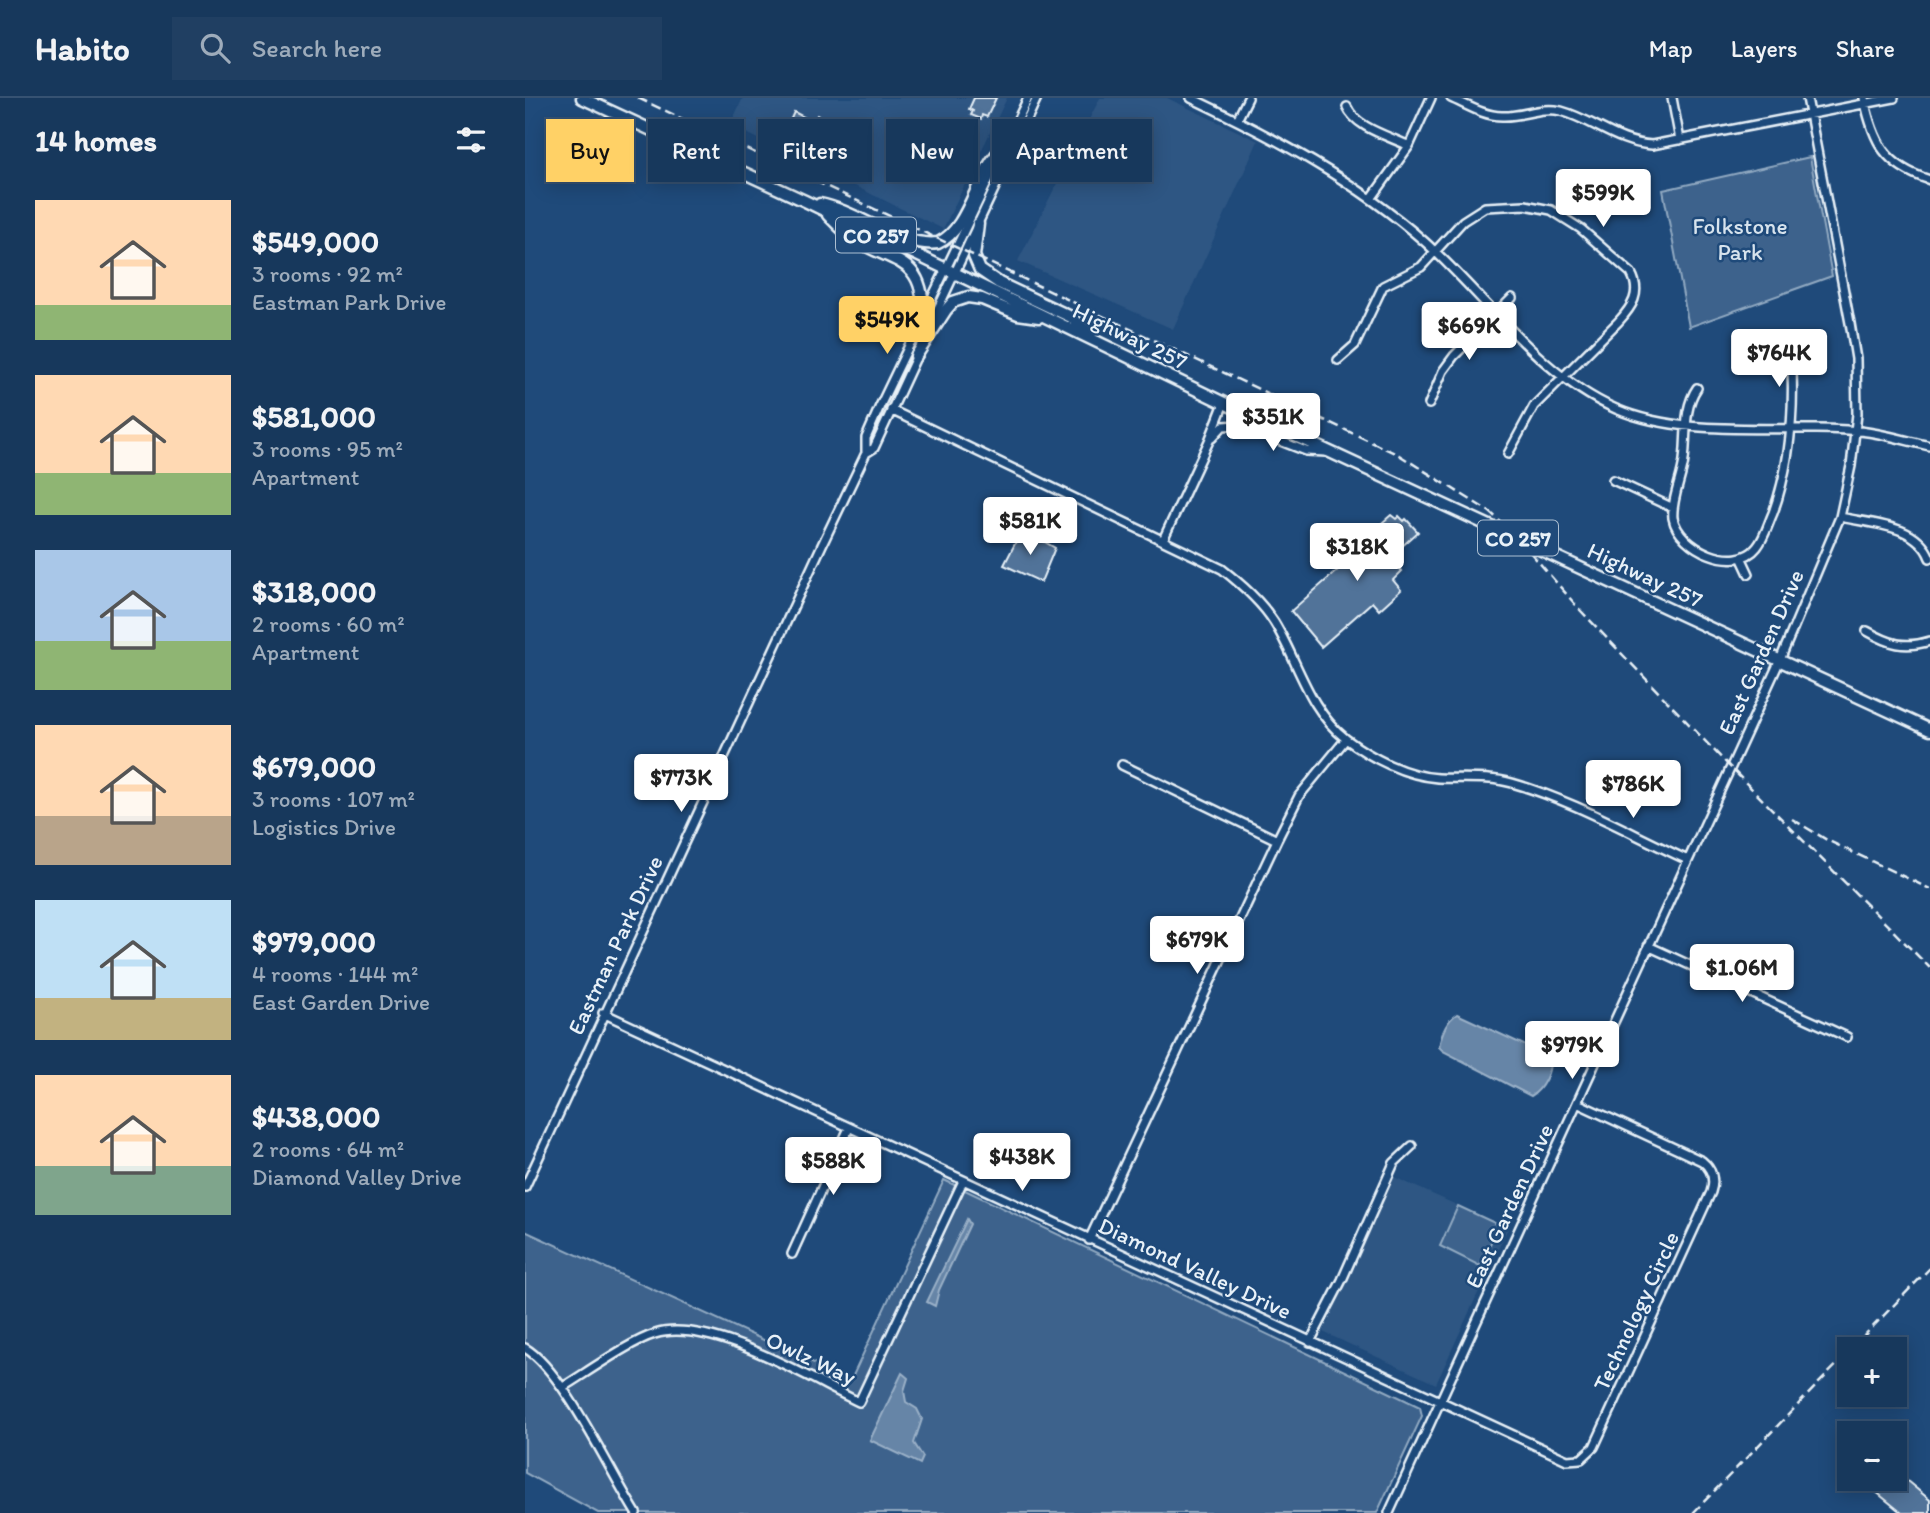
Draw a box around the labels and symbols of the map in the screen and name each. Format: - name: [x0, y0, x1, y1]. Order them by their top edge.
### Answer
- pin: $599K: [1554, 170, 1652, 229]
- park label: Folkstone Park: [1692, 212, 1788, 266]
- road number: CO 257: [836, 218, 916, 252]
- pin: $549K: [838, 296, 936, 356]
- street label: Highway 257: [1068, 296, 1192, 376]
- pin: $669K: [1420, 302, 1518, 362]
- pin: $764K: [1730, 330, 1828, 389]
- pin: $351K: [1224, 394, 1322, 453]
- pin: $581K: [981, 498, 1079, 557]
- road number: CO 257: [1478, 520, 1558, 556]
- pin: $318K: [1308, 524, 1406, 583]
- street label: Highway 257: [1583, 536, 1707, 614]
- street label: East Garden Drive: [1712, 565, 1810, 739]
- pin: $773K: [632, 754, 730, 814]
- pin: $786K: [1584, 760, 1682, 820]
- street label: Eastman Park Drive: [561, 851, 669, 1039]
- pin: $679K: [1148, 916, 1246, 976]
- pin: $1.06M: [1685, 944, 1799, 1004]
- pin: $979K: [1523, 1021, 1621, 1081]
- street label: East Garden Drive: [1459, 1119, 1559, 1293]
- pin: $438K: [973, 1134, 1071, 1193]
- pin: $588K: [784, 1138, 882, 1197]
- street label: Diamond Valley Drive: [1094, 1211, 1296, 1325]
- street label: Technology Circle: [1587, 1227, 1685, 1395]
- street label: Owlz Way: [762, 1325, 861, 1391]

